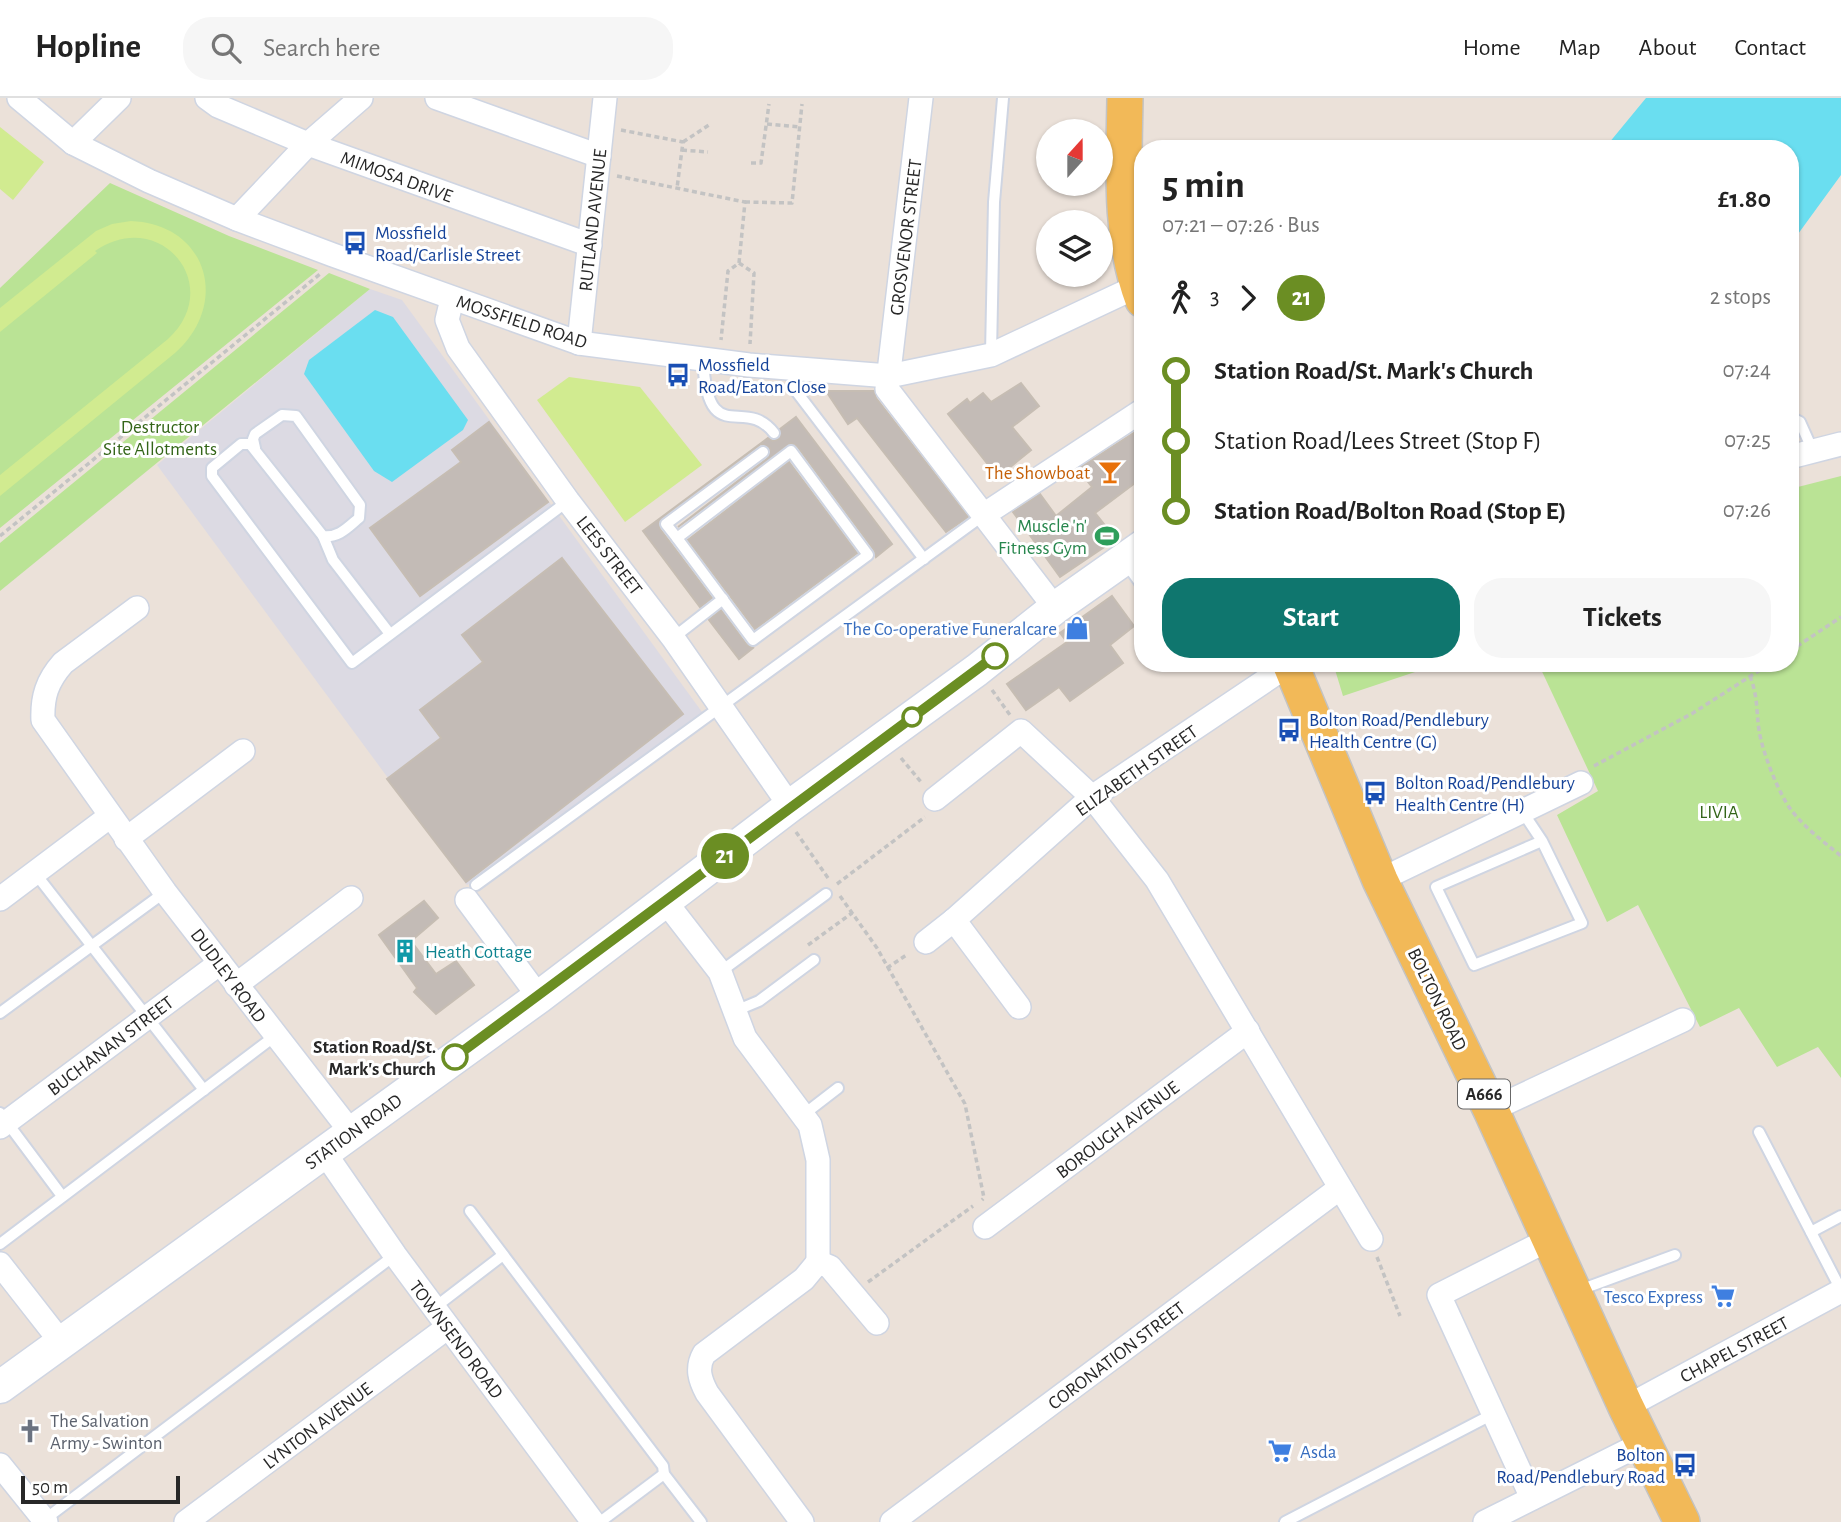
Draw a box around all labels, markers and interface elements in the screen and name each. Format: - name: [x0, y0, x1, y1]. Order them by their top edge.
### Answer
- search box: [183, 17, 673, 80]
- icon: search: [207, 29, 245, 67]
- text: Hopline: [35, 31, 141, 64]
- text: Search here: [263, 35, 381, 61]
- text: Home: [1463, 36, 1521, 60]
- text: Map: [1559, 36, 1601, 60]
- text: About: [1639, 36, 1696, 60]
- text: Contact: [1734, 36, 1806, 60]
- north arrow: [1036, 119, 1113, 196]
- map controls: [1036, 119, 1113, 287]
- street label: MIMOSA DRIVE: [338, 148, 455, 206]
- street label: RUTLAND AVENUE: [577, 148, 610, 292]
- street label: GROSVENOR STREET: [887, 158, 925, 316]
- text: 5 min: [1162, 167, 1245, 205]
- text: £1.80: [1718, 186, 1771, 212]
- button: layers: [1036, 210, 1113, 287]
- text: 07:21 – 07:26 · Bus: [1162, 214, 1320, 237]
- place label: Mossfield Road/Carlisle Street: [375, 224, 521, 265]
- bus stop icon: Mossfield Road/Carlisle Street: [341, 229, 369, 257]
- icon: walk: [1162, 279, 1200, 317]
- icon: forward: [1229, 279, 1267, 317]
- text: 3: [1210, 286, 1219, 309]
- text: 21: [1291, 286, 1311, 310]
- text: 2 stops: [1710, 286, 1771, 309]
- street label: MOSSFIELD ROAD: [454, 292, 589, 353]
- place label: Mossfield Road/Eaton Close: [698, 356, 826, 397]
- text: Station Road/St. Mark's Church: [1214, 358, 1533, 384]
- text: 07:24: [1722, 359, 1771, 382]
- bus stop icon: Mossfield Road/Eaton Close: [664, 361, 692, 389]
- park label: Destructor Site Allotments: [103, 418, 217, 459]
- text: Station Road/Lees Street (Stop F): [1214, 428, 1542, 454]
- text: 07:25: [1724, 429, 1771, 452]
- bar icon: The Showboat: [1096, 458, 1124, 486]
- place label: The Showboat: [985, 464, 1090, 483]
- text: Station Road/Bolton Road (Stop E): [1214, 498, 1567, 524]
- text: 07:26: [1723, 499, 1771, 522]
- street label: LEES STREET: [572, 513, 645, 599]
- place label: Muscle 'n' Fitness Gym: [998, 517, 1087, 558]
- sports icon: Muscle 'n' Fitness Gym: [1093, 522, 1121, 550]
- button: Start: [1162, 578, 1460, 658]
- button: Tickets: [1474, 578, 1771, 658]
- shop icon: The Co-operative Funeralcare: [1063, 614, 1091, 642]
- place label: The Co-operative Funeralcare: [843, 620, 1057, 639]
- unlabelled marker: [982, 643, 1008, 669]
- unlabelled marker: [902, 707, 922, 727]
- place label: Bolton Road/Pendlebury Health Centre (G): [1309, 711, 1489, 752]
- bus stop icon: Bolton Road/Pendlebury Health Centre (G): [1275, 716, 1303, 744]
- street label: ELIZABETH STREET: [1072, 722, 1201, 820]
- place label: Bolton Road/Pendlebury Health Centre (H): [1395, 774, 1575, 815]
- bus stop icon: Bolton Road/Pendlebury Health Centre (H): [1361, 779, 1389, 807]
- park label: LIVIA: [1699, 803, 1739, 822]
- line badge: 21: [694, 833, 756, 879]
- text: 21: [715, 844, 735, 868]
- street label: DUDLEY ROAD: [186, 925, 269, 1026]
- building icon: Heath Cottage: [391, 937, 419, 965]
- place label: Heath Cottage: [425, 943, 532, 962]
- street label: BOLTON ROAD: [1404, 945, 1470, 1054]
- street label: BUCHANAN STREET: [44, 993, 177, 1100]
- place label: Station Road/St. Mark's Church: [313, 1038, 436, 1079]
- marker: Station Road/St. Mark's Church: [442, 1044, 468, 1070]
- street label: BOROUGH AVENUE: [1053, 1078, 1183, 1182]
- road number: A666: [1458, 1079, 1510, 1108]
- street label: STATION ROAD: [302, 1091, 406, 1174]
- street label: TOWNSEND ROAD: [405, 1277, 506, 1402]
- supermarket icon: Tesco Express: [1709, 1282, 1737, 1310]
- place label: Tesco Express: [1604, 1288, 1703, 1307]
- street label: CORONATION STREET: [1045, 1299, 1189, 1414]
- street label: CHAPEL STREET: [1677, 1314, 1792, 1387]
- street label: LYNTON AVENUE: [260, 1379, 376, 1473]
- place label: The Salvation Army - Swinton: [50, 1412, 163, 1453]
- church icon: The Salvation Army - Swinton: [16, 1417, 44, 1445]
- supermarket icon: Asda: [1266, 1437, 1294, 1465]
- place label: Asda: [1300, 1443, 1337, 1462]
- place label: Bolton Road/Pendlebury Road: [1496, 1446, 1665, 1487]
- bus stop icon: Bolton Road/Pendlebury Road: [1671, 1451, 1699, 1479]
- scale bar: [21, 1473, 180, 1505]
- text: 50 m: [32, 1478, 68, 1497]

